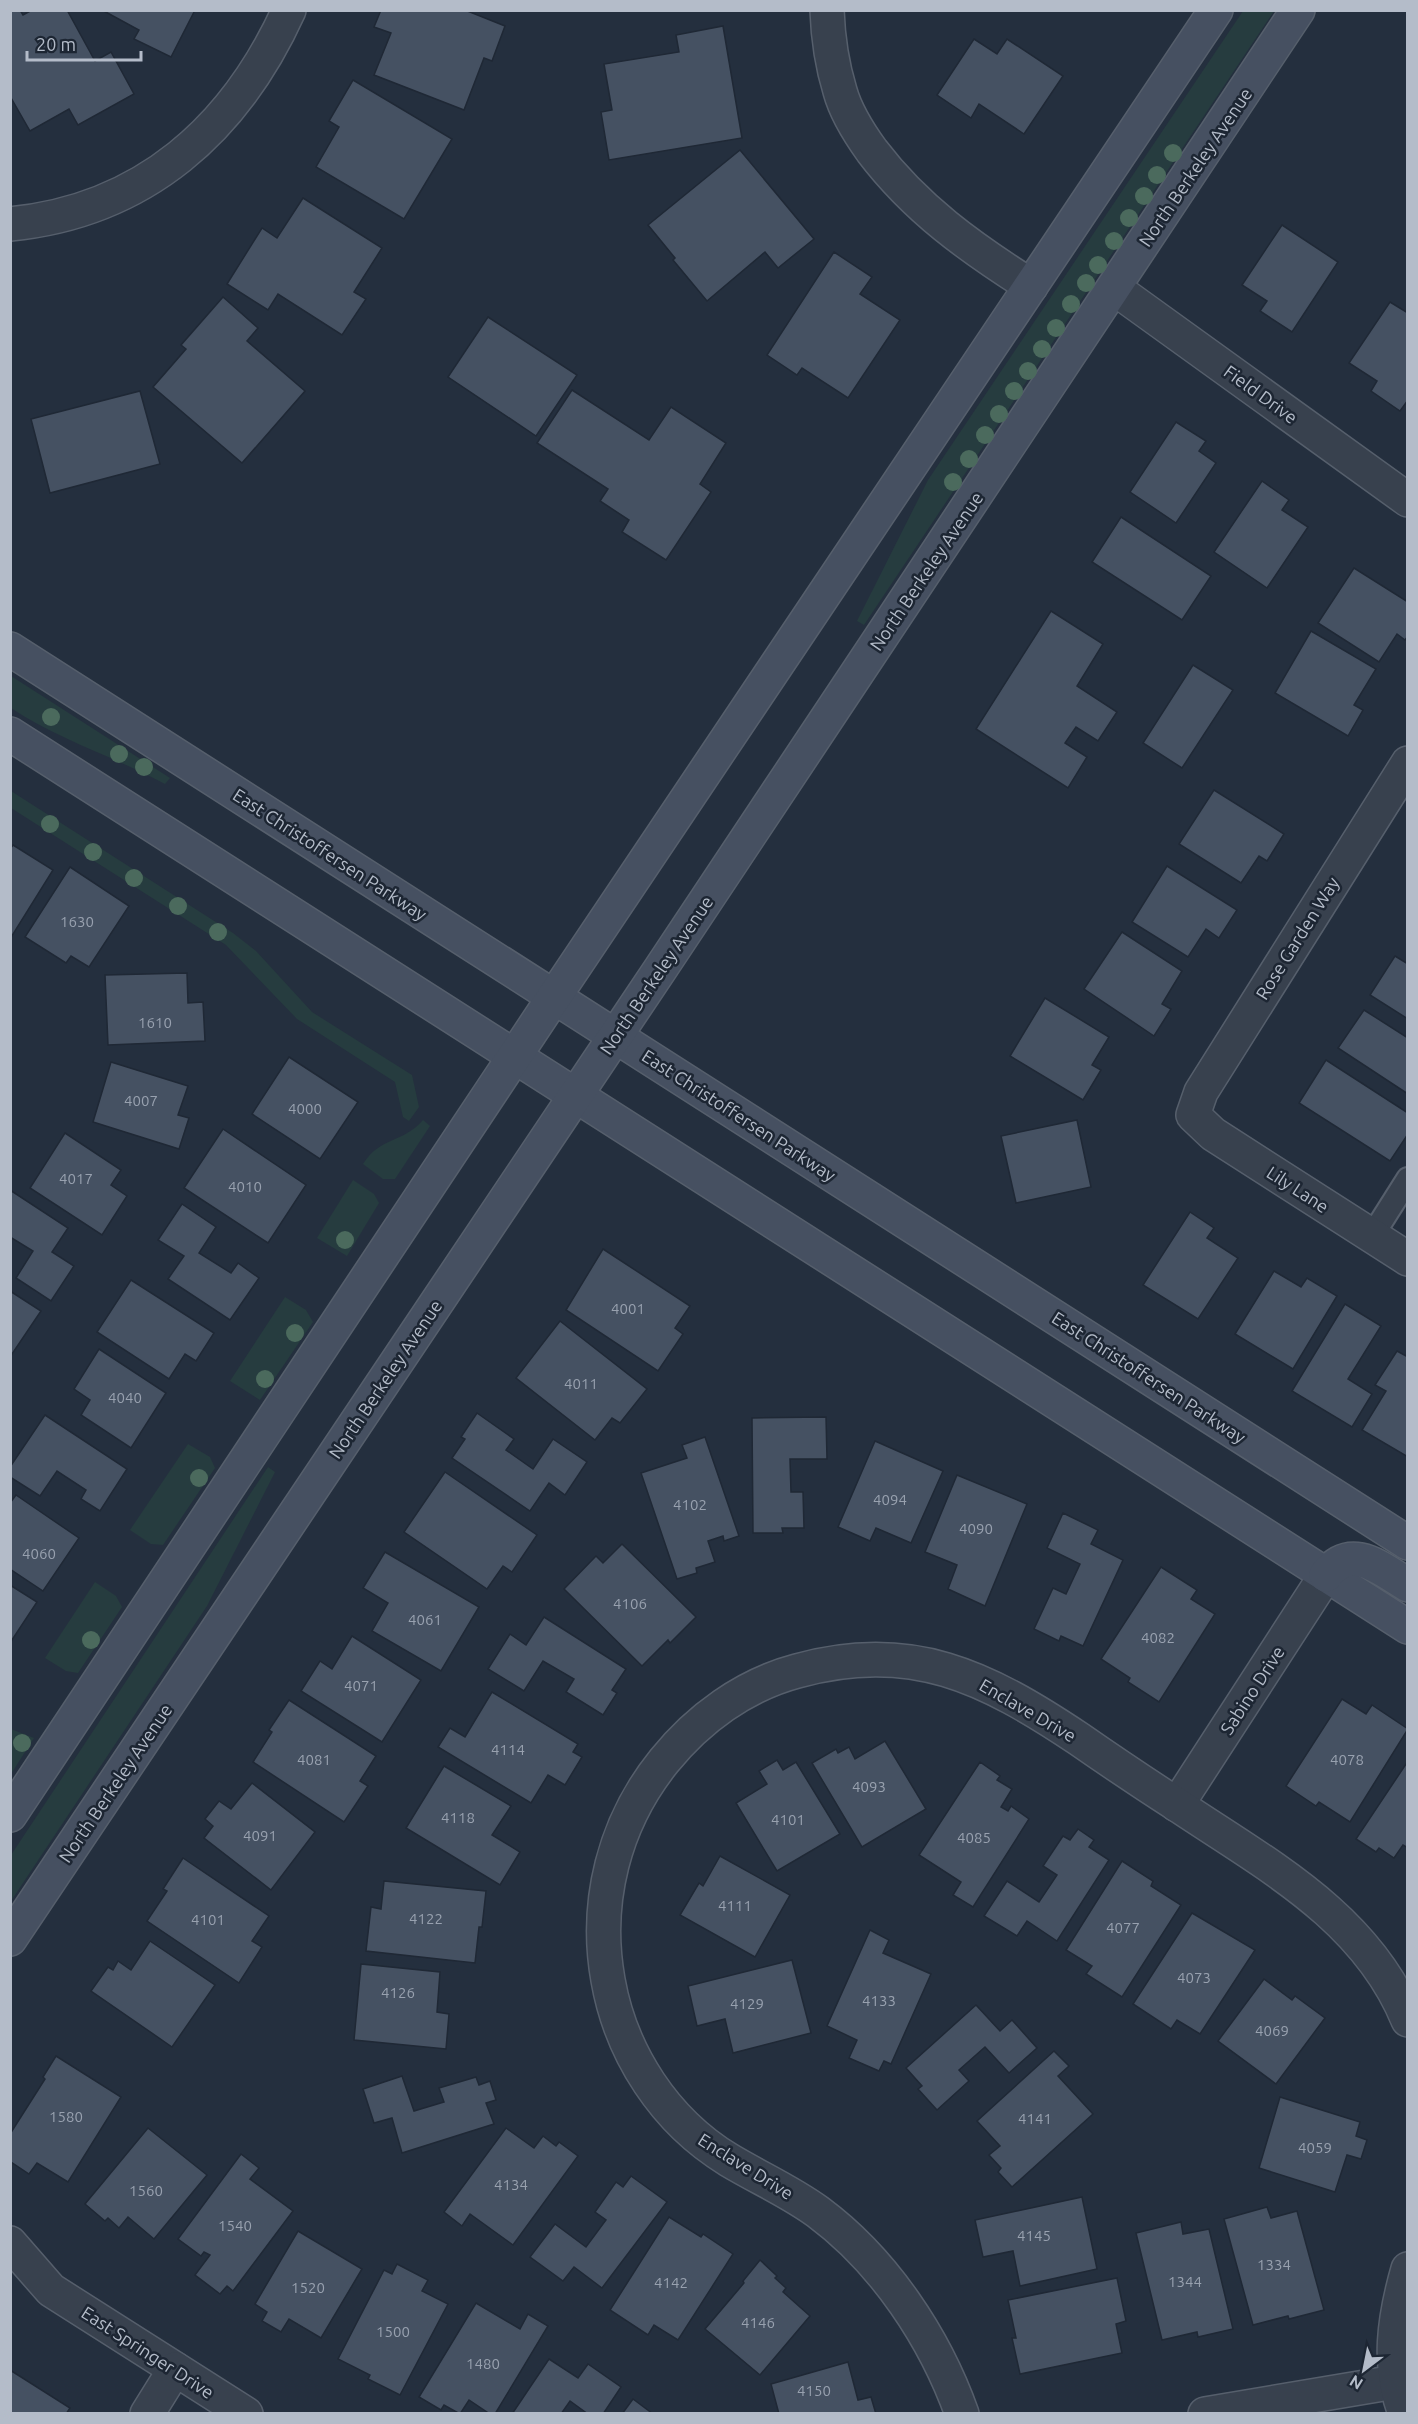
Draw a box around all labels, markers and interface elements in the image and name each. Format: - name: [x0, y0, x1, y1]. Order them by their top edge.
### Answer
- scale bar: [27, 24, 141, 62]
- text: 20 m: [36, 34, 76, 54]
- street label: North Berkeley Avenue: [1135, 84, 1255, 250]
- street label: Field Drive: [1220, 361, 1302, 427]
- street label: North Berkeley Avenue: [866, 488, 986, 654]
- street label: East Christoffersen Parkway: [230, 784, 431, 924]
- street label: Rose Garden Way: [1251, 873, 1343, 1003]
- street label: North Berkeley Avenue: [596, 892, 716, 1058]
- house number: 1630: [60, 913, 94, 930]
- house number: 1610: [138, 1014, 172, 1031]
- street label: East Christoffersen Parkway: [639, 1045, 840, 1185]
- house number: 4007: [124, 1092, 158, 1109]
- house number: 4000: [288, 1100, 322, 1117]
- street label: Lily Lane: [1263, 1162, 1333, 1216]
- house number: 4017: [59, 1170, 93, 1187]
- house number: 4010: [228, 1178, 262, 1195]
- street label: North Berkeley Avenue: [325, 1296, 445, 1462]
- house number: 4001: [611, 1300, 645, 1317]
- street label: East Christoffersen Parkway: [1049, 1307, 1250, 1447]
- house number: 4011: [564, 1375, 598, 1392]
- house number: 4040: [108, 1389, 142, 1406]
- house number: 4094: [873, 1491, 907, 1508]
- house number: 4102: [673, 1496, 707, 1513]
- house number: 4090: [959, 1520, 993, 1537]
- house number: 4060: [22, 1545, 56, 1562]
- house number: 4106: [613, 1595, 647, 1612]
- house number: 4061: [408, 1611, 442, 1628]
- house number: 4082: [1141, 1629, 1175, 1646]
- street label: Sabino Drive: [1216, 1642, 1288, 1738]
- street label: Enclave Drive: [976, 1674, 1080, 1746]
- house number: 4071: [344, 1677, 378, 1694]
- street label: North Berkeley Avenue: [55, 1700, 175, 1866]
- house number: 4114: [491, 1741, 525, 1758]
- house number: 4081: [297, 1751, 331, 1768]
- house number: 4078: [1330, 1751, 1364, 1768]
- house number: 4093: [852, 1778, 886, 1795]
- house number: 4118: [441, 1809, 475, 1826]
- house number: 4101: [771, 1811, 805, 1828]
- house number: 4091: [243, 1827, 277, 1844]
- house number: 4085: [957, 1829, 991, 1846]
- house number: 4111: [718, 1897, 752, 1914]
- house number: 4122: [409, 1910, 443, 1927]
- house number: 4101: [191, 1911, 225, 1928]
- house number: 4077: [1106, 1919, 1140, 1936]
- house number: 4073: [1177, 1969, 1211, 1986]
- house number: 4126: [381, 1984, 415, 2001]
- house number: 4133: [862, 1992, 896, 2009]
- house number: 4129: [730, 1995, 764, 2012]
- house number: 4069: [1255, 2022, 1289, 2039]
- house number: 1580: [49, 2108, 83, 2125]
- house number: 4141: [1018, 2110, 1052, 2127]
- street label: Enclave Drive: [695, 2129, 797, 2203]
- house number: 4059: [1298, 2139, 1332, 2156]
- house number: 4134: [494, 2176, 528, 2193]
- house number: 1560: [129, 2182, 163, 2199]
- house number: 1540: [218, 2217, 252, 2234]
- house number: 4145: [1017, 2227, 1051, 2244]
- house number: 1334: [1257, 2256, 1291, 2273]
- house number: 1344: [1168, 2273, 1202, 2290]
- house number: 4142: [654, 2274, 688, 2291]
- house number: 1520: [291, 2279, 325, 2296]
- street label: East Springer Drive: [78, 2302, 218, 2402]
- house number: 4146: [741, 2314, 775, 2331]
- house number: 1500: [376, 2323, 410, 2340]
- north arrow: [1334, 2340, 1394, 2400]
- house number: 1480: [466, 2355, 500, 2372]
- text: N: [1346, 2372, 1366, 2394]
- house number: 4150: [797, 2382, 831, 2399]

